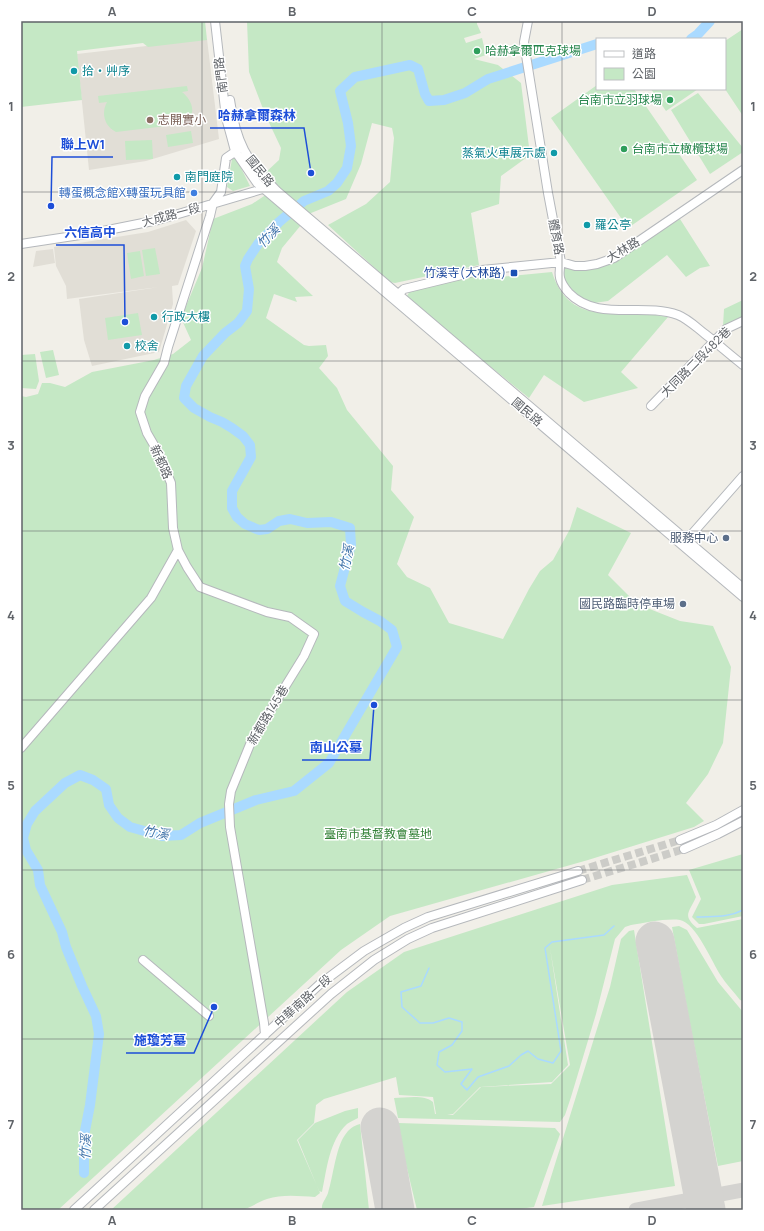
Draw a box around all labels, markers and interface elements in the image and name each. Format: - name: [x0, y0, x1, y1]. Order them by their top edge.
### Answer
- text: A: [108, 2, 117, 20]
- text: B: [288, 2, 296, 20]
- text: C: [467, 2, 477, 20]
- text: D: [647, 2, 657, 20]
- legend: [596, 38, 726, 90]
- place label: 哈赫拿爾匹克球場: [485, 42, 581, 59]
- text: 道路: [632, 45, 656, 62]
- marker: 哈赫拿爾匹克球場: [472, 46, 482, 56]
- street label: 南門路: [210, 56, 231, 94]
- place label: 拾・艸序: [82, 62, 130, 79]
- text: 公園: [632, 65, 656, 82]
- marker: 拾・艸序: [69, 66, 79, 76]
- place label: 台南市立羽球場: [578, 91, 662, 108]
- marker: 台南市立羽球場: [665, 95, 675, 105]
- text: 1: [8, 97, 14, 115]
- text: 1: [750, 97, 756, 115]
- callout: 哈赫拿爾森林: [210, 103, 304, 128]
- text: 哈赫拿爾森林: [218, 106, 296, 124]
- place label: 志開實小: [158, 111, 206, 128]
- marker: 志開實小: [145, 115, 155, 125]
- callout: 聯上W1: [52, 132, 113, 157]
- text: 聯上W1: [61, 135, 105, 153]
- place label: 台南市立橄欖球場: [632, 140, 728, 157]
- place label: 蒸氣火車展示處: [462, 144, 546, 161]
- marker: 台南市立橄欖球場: [619, 144, 629, 154]
- marker: 蒸氣火車展示處: [549, 148, 559, 158]
- street label: 國民路: [242, 151, 278, 190]
- place label: 南門庭院: [185, 168, 233, 185]
- marker: 南門庭院: [172, 172, 182, 182]
- place label: 轉蛋概念館X轉蛋玩具館: [59, 184, 186, 201]
- marker: 轉蛋概念館X轉蛋玩具館: [189, 188, 199, 198]
- street label: 大成路一段: [140, 199, 202, 230]
- place label: 羅公亭: [595, 216, 631, 233]
- street label: 體育路: [545, 218, 568, 256]
- water label: 竹溪: [252, 219, 285, 252]
- callout: 六信高中: [56, 220, 124, 245]
- marker: 羅公亭: [582, 220, 592, 230]
- text: 六信高中: [64, 223, 116, 241]
- street label: 大林路: [603, 233, 643, 266]
- place label: 竹溪寺(大林路): [424, 264, 506, 281]
- text: 2: [7, 267, 15, 285]
- text: 2: [749, 267, 757, 285]
- marker: 竹溪寺(大林路): [509, 268, 519, 278]
- place label: 行政大樓: [162, 308, 210, 325]
- marker: 行政大樓: [149, 312, 159, 322]
- street label: 大同路二段482巷: [657, 323, 734, 400]
- place label: 校舍: [135, 337, 159, 354]
- marker: 校舍: [122, 341, 132, 351]
- street label: 國民路: [508, 393, 546, 430]
- text: 3: [7, 436, 15, 454]
- text: 3: [749, 436, 757, 454]
- street label: 新都路: [146, 442, 177, 482]
- place label: 服務中心: [670, 529, 718, 546]
- marker: 服務中心: [721, 533, 731, 543]
- water label: 竹溪: [334, 541, 358, 573]
- place label: 國民路臨時停車場: [579, 595, 675, 612]
- marker: 國民路臨時停車場: [678, 599, 688, 609]
- text: 4: [7, 606, 15, 624]
- text: 4: [749, 606, 757, 624]
- street label: 新都路145巷: [243, 682, 292, 748]
- callout: 南山公墓: [302, 735, 370, 760]
- text: 南山公墓: [310, 738, 362, 756]
- text: 5: [7, 776, 15, 794]
- text: 5: [749, 776, 757, 794]
- water label: 竹溪: [142, 821, 172, 843]
- park label: 臺南市基督教會墓地: [324, 825, 432, 842]
- text: 6: [7, 945, 15, 963]
- text: 6: [749, 945, 757, 963]
- street label: 中華南路一段: [270, 970, 335, 1031]
- callout: 施瓊芳墓: [126, 1028, 194, 1053]
- text: 施瓊芳墓: [134, 1031, 186, 1049]
- text: 7: [8, 1115, 15, 1133]
- text: 7: [750, 1115, 757, 1133]
- water label: 竹溪: [76, 1132, 95, 1160]
- text: A: [108, 1211, 117, 1229]
- text: B: [288, 1211, 296, 1229]
- text: C: [467, 1211, 477, 1229]
- text: D: [647, 1211, 657, 1229]

